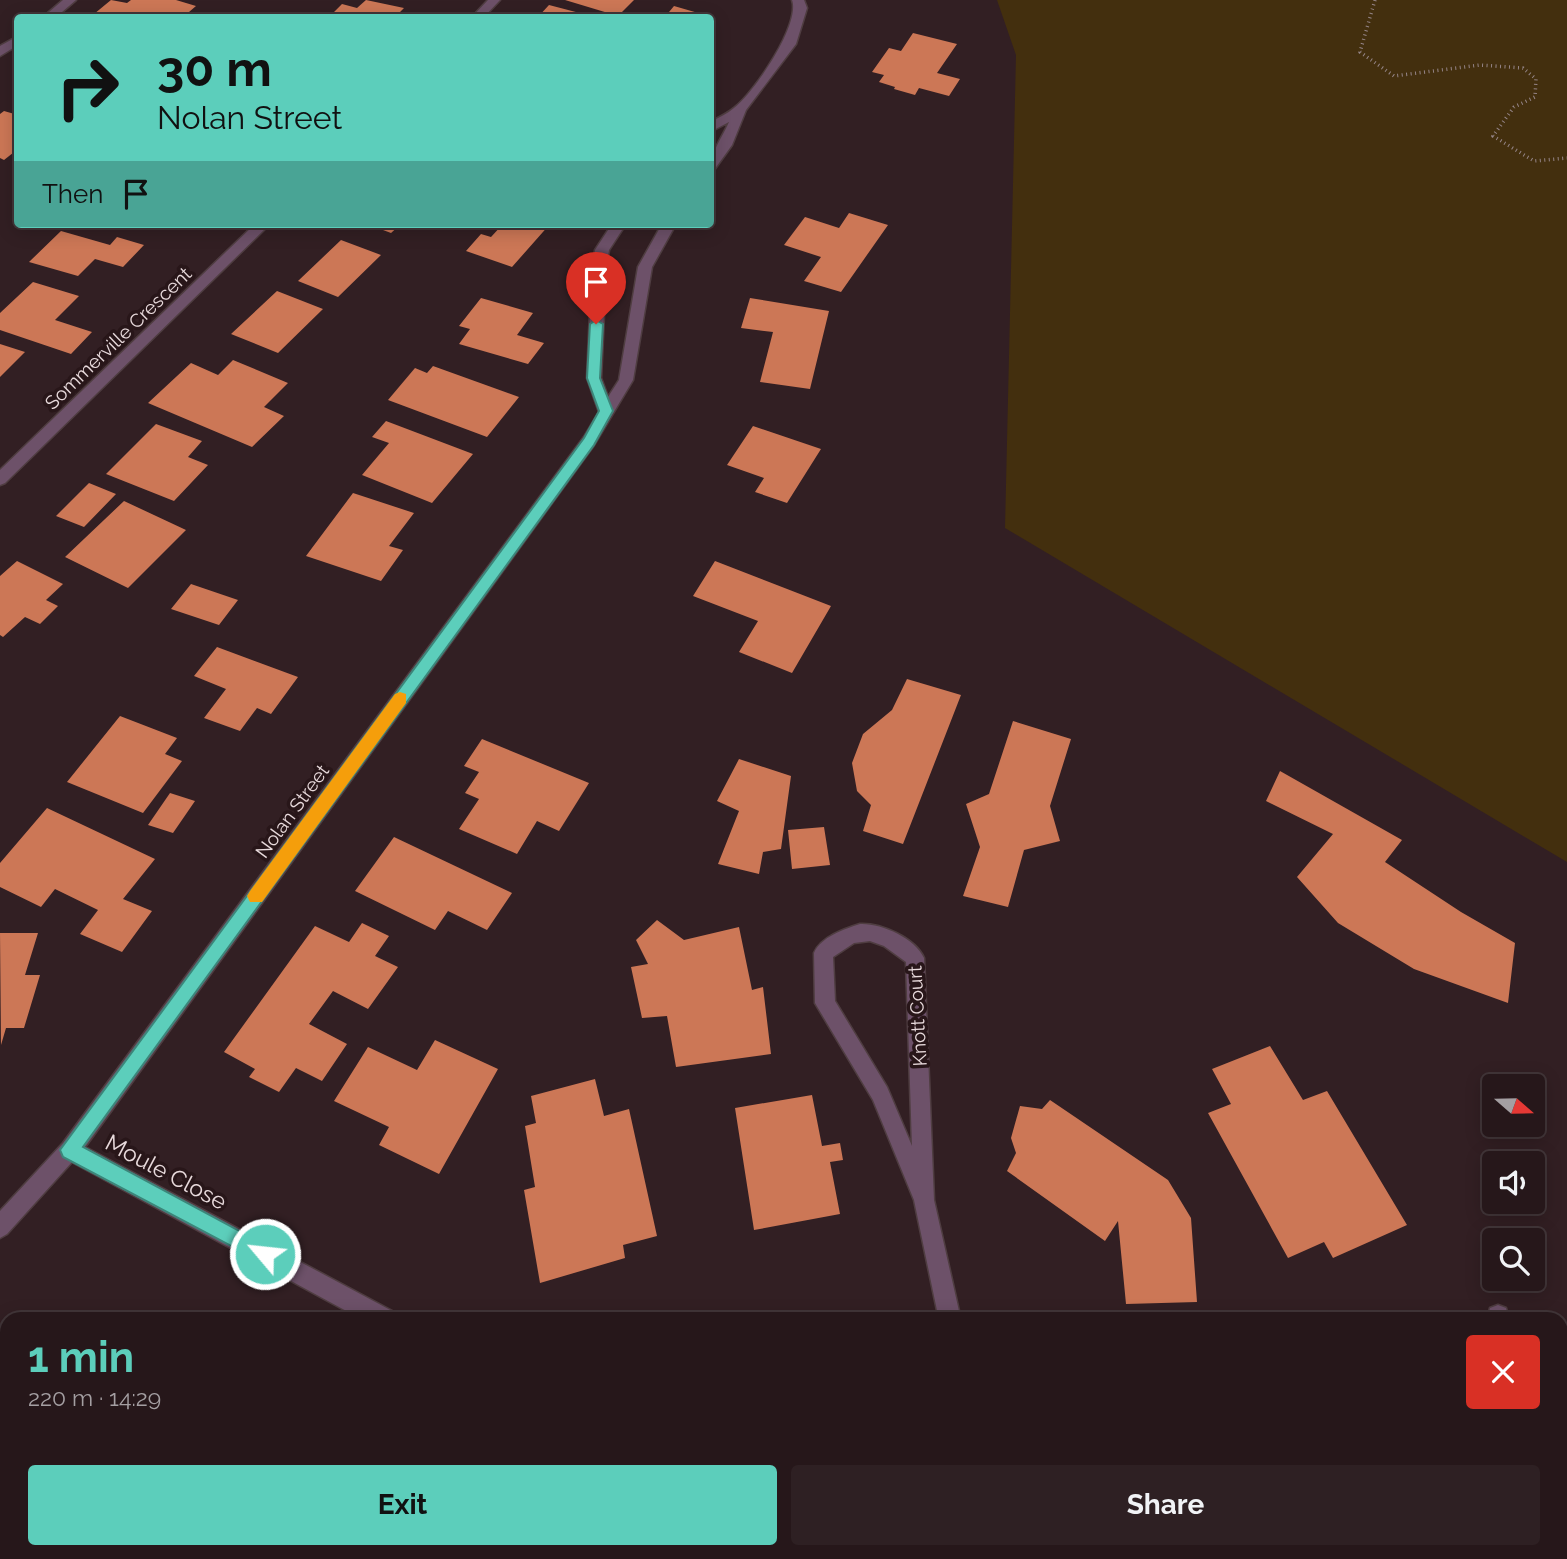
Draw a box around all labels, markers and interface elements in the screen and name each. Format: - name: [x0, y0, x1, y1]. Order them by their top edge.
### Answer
- text: 30 m: [157, 40, 272, 97]
- icon: right: [42, 42, 133, 133]
- text: Nolan Street: [157, 99, 342, 136]
- icon: arrive: [117, 175, 155, 213]
- text: Then: [42, 179, 103, 209]
- pin: [566, 252, 626, 324]
- street label: Sommerville Crescent: [40, 262, 196, 414]
- icon: arrive: [577, 263, 615, 301]
- street label: Nolan Street: [251, 760, 334, 862]
- street label: Knott Court: [903, 965, 931, 1067]
- north arrow: [1482, 1074, 1545, 1138]
- map controls: [1482, 1074, 1545, 1291]
- street label: Moule Close: [101, 1128, 231, 1215]
- button: sound: [1482, 1151, 1545, 1214]
- position arrow: [228, 1217, 302, 1291]
- button: search: [1482, 1228, 1545, 1291]
- text: 1 min: [28, 1333, 134, 1382]
- button: close: [1466, 1335, 1540, 1409]
- text: 220 m · 14:29: [28, 1384, 161, 1411]
- button: Exit: [28, 1465, 777, 1545]
- button: Share: [791, 1465, 1540, 1545]

